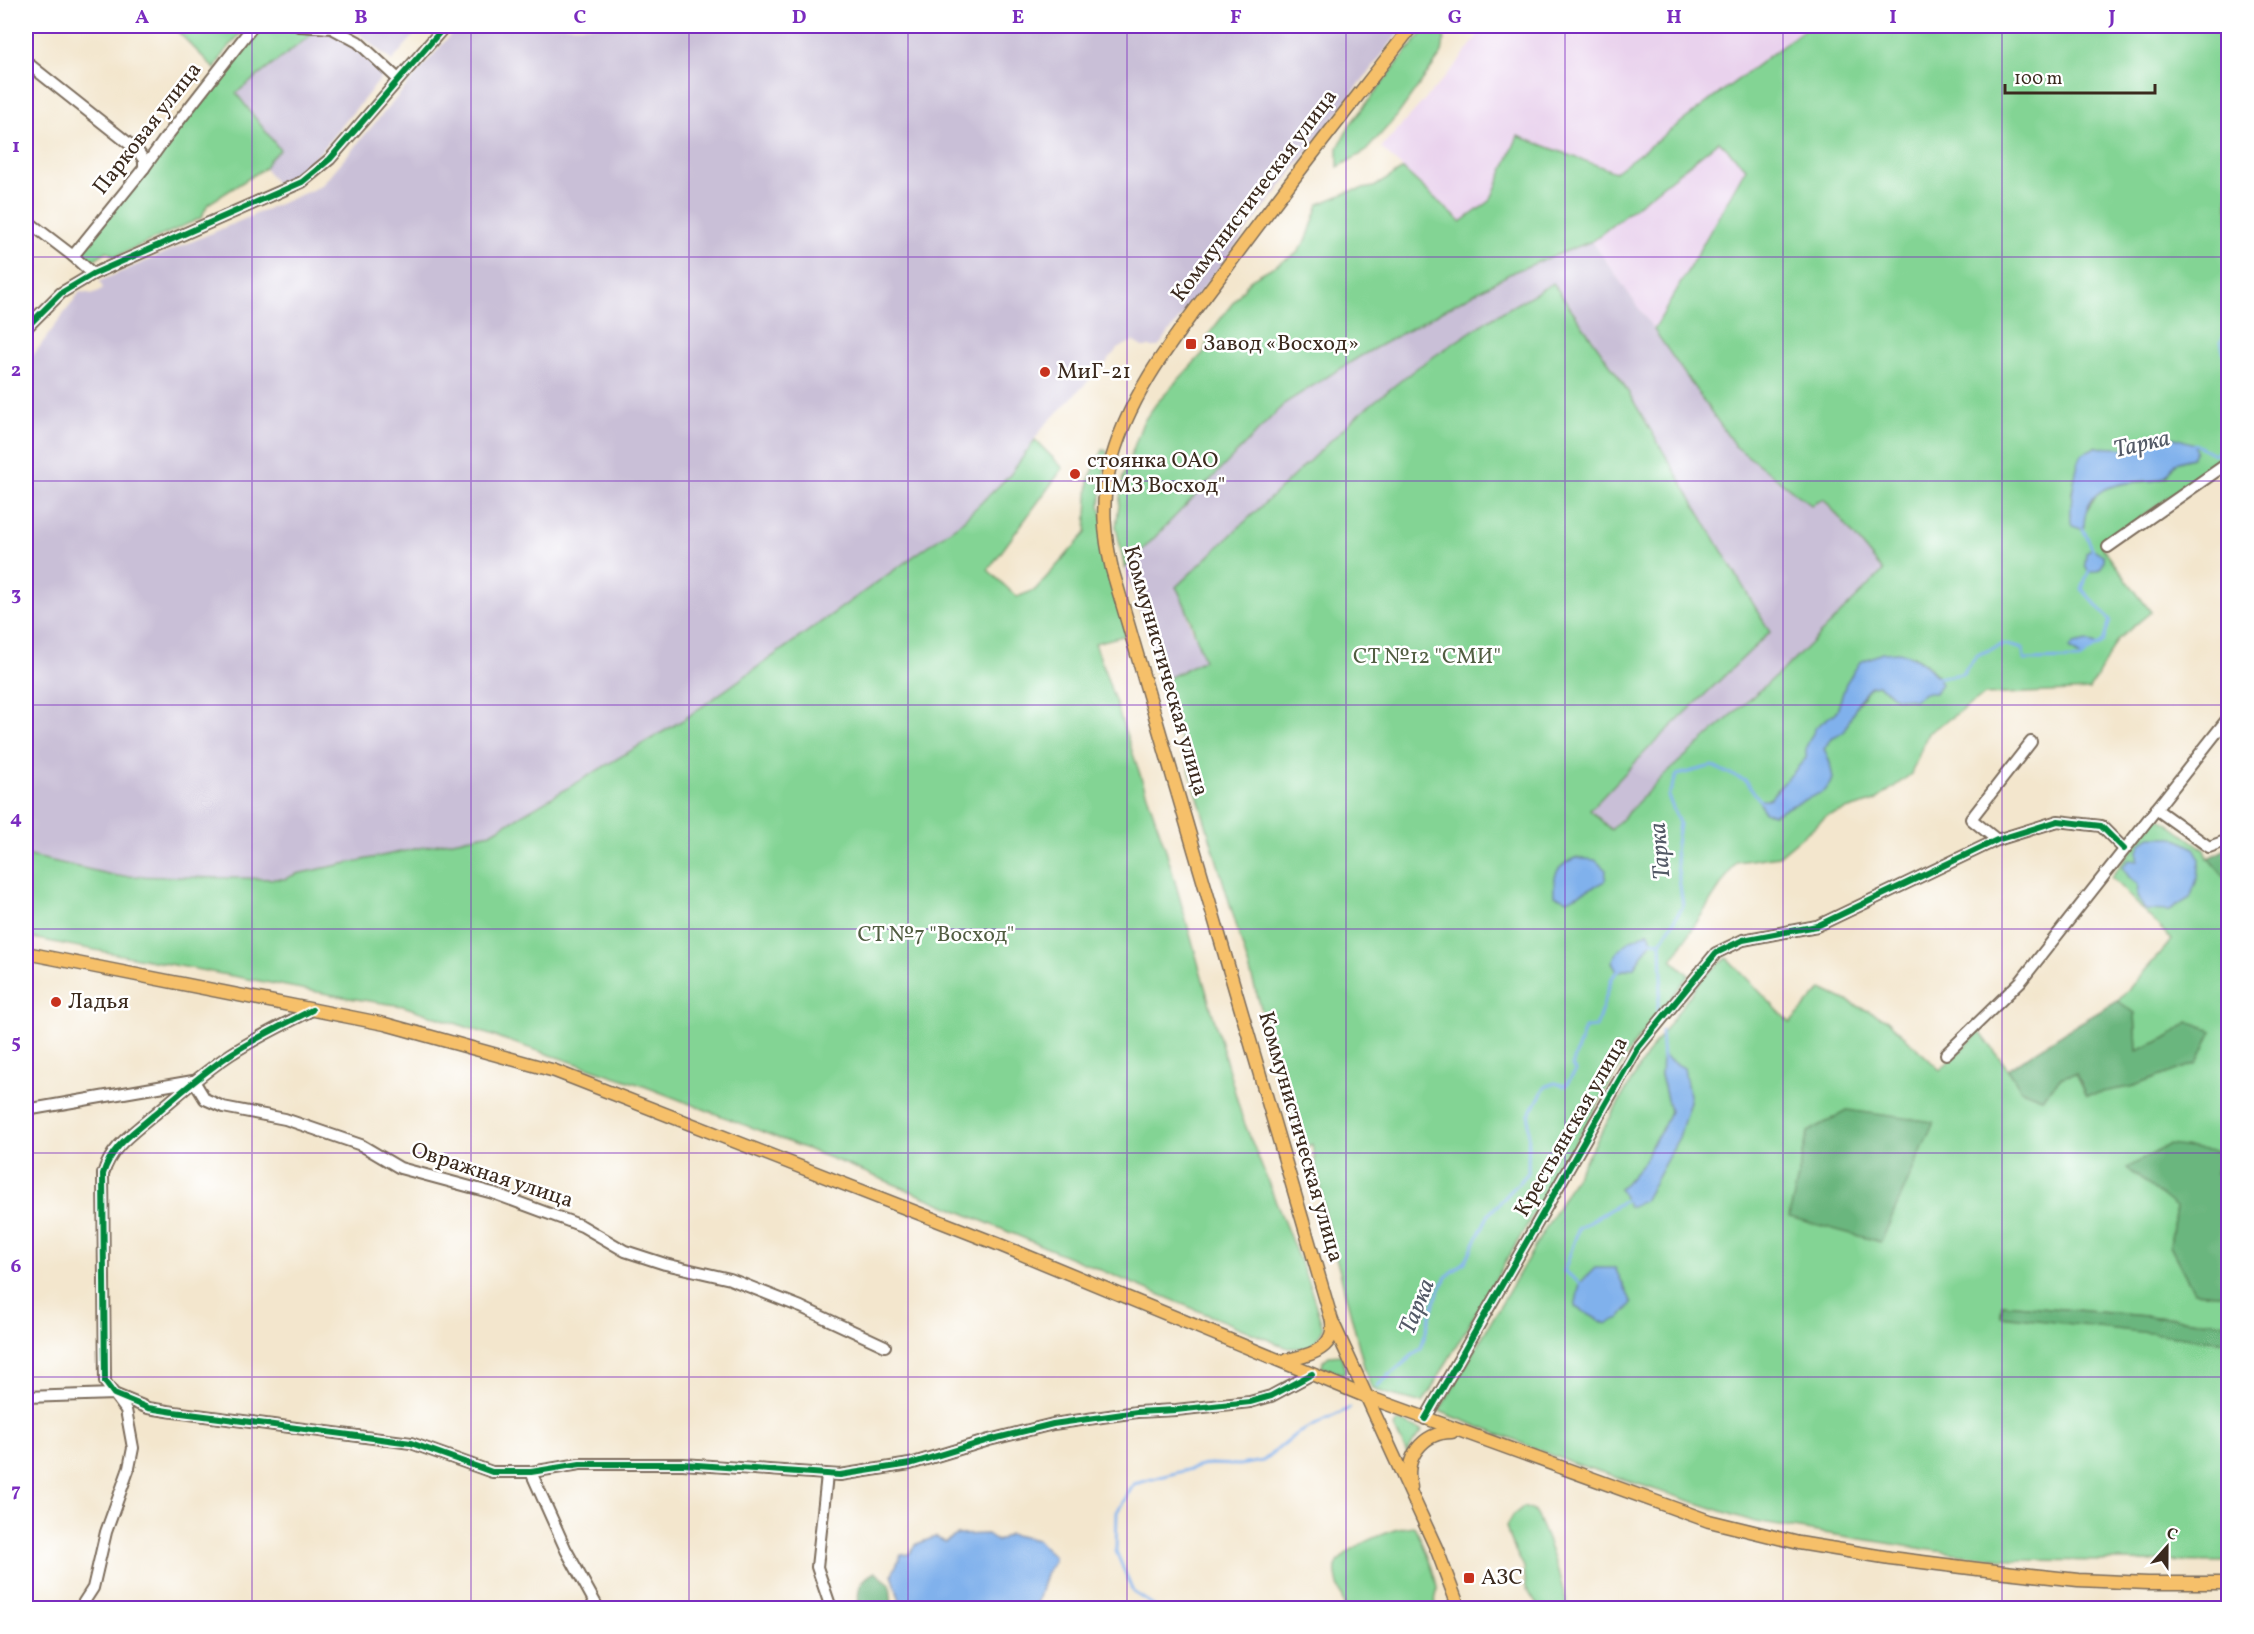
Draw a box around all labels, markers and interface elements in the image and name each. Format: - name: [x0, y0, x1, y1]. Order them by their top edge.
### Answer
- text: A: [135, 4, 149, 32]
- text: B: [354, 4, 368, 32]
- text: C: [574, 4, 587, 32]
- text: D: [792, 4, 806, 32]
- text: E: [1012, 4, 1024, 32]
- text: F: [1230, 4, 1242, 32]
- text: G: [1448, 4, 1462, 32]
- text: H: [1666, 4, 1682, 32]
- text: I: [1889, 4, 1897, 32]
- text: J: [2107, 4, 2116, 32]
- street label: Парковая улица: [86, 56, 210, 202]
- scale bar: [2005, 57, 2155, 95]
- text: 100 m: [2014, 67, 2063, 92]
- street label: Коммунистическая улица: [1165, 83, 1345, 309]
- text: 1: [12, 133, 20, 161]
- place label: Завод «Восход»: [1203, 329, 1359, 360]
- marker: Завод «Восход»: [1184, 337, 1198, 351]
- text: 2: [11, 357, 21, 385]
- place label: МиГ-21: [1057, 357, 1131, 388]
- marker: МиГ-21: [1038, 365, 1052, 379]
- water label: Тарка: [2110, 422, 2174, 468]
- place label: стоянка ОАО "ПМЗ Восход": [1087, 446, 1225, 502]
- marker: стоянка ОАО "ПМЗ Восход": [1068, 467, 1082, 481]
- street label: Коммунистическая улица: [1114, 542, 1216, 800]
- text: 3: [11, 581, 21, 609]
- park label: СТ №12 "СМИ": [1353, 642, 1501, 673]
- text: 4: [10, 805, 22, 833]
- water label: Тарка: [1642, 821, 1680, 881]
- park label: СТ №7 "Восход": [858, 920, 1014, 951]
- place label: Ладья: [68, 987, 129, 1018]
- marker: Ладья: [49, 995, 63, 1009]
- street label: Коммунистическая улица: [1249, 1008, 1351, 1266]
- text: 5: [11, 1029, 21, 1057]
- street label: Крестьянская улица: [1508, 1031, 1636, 1223]
- street label: Овражная улица: [407, 1135, 577, 1217]
- text: 6: [11, 1253, 22, 1281]
- water label: Тарка: [1392, 1274, 1444, 1340]
- text: 7: [11, 1477, 21, 1505]
- north arrow: [2137, 1517, 2197, 1577]
- text: С: [2163, 1523, 2180, 1547]
- place label: АЗС: [1481, 1563, 1523, 1594]
- marker: АЗС: [1462, 1571, 1476, 1585]

